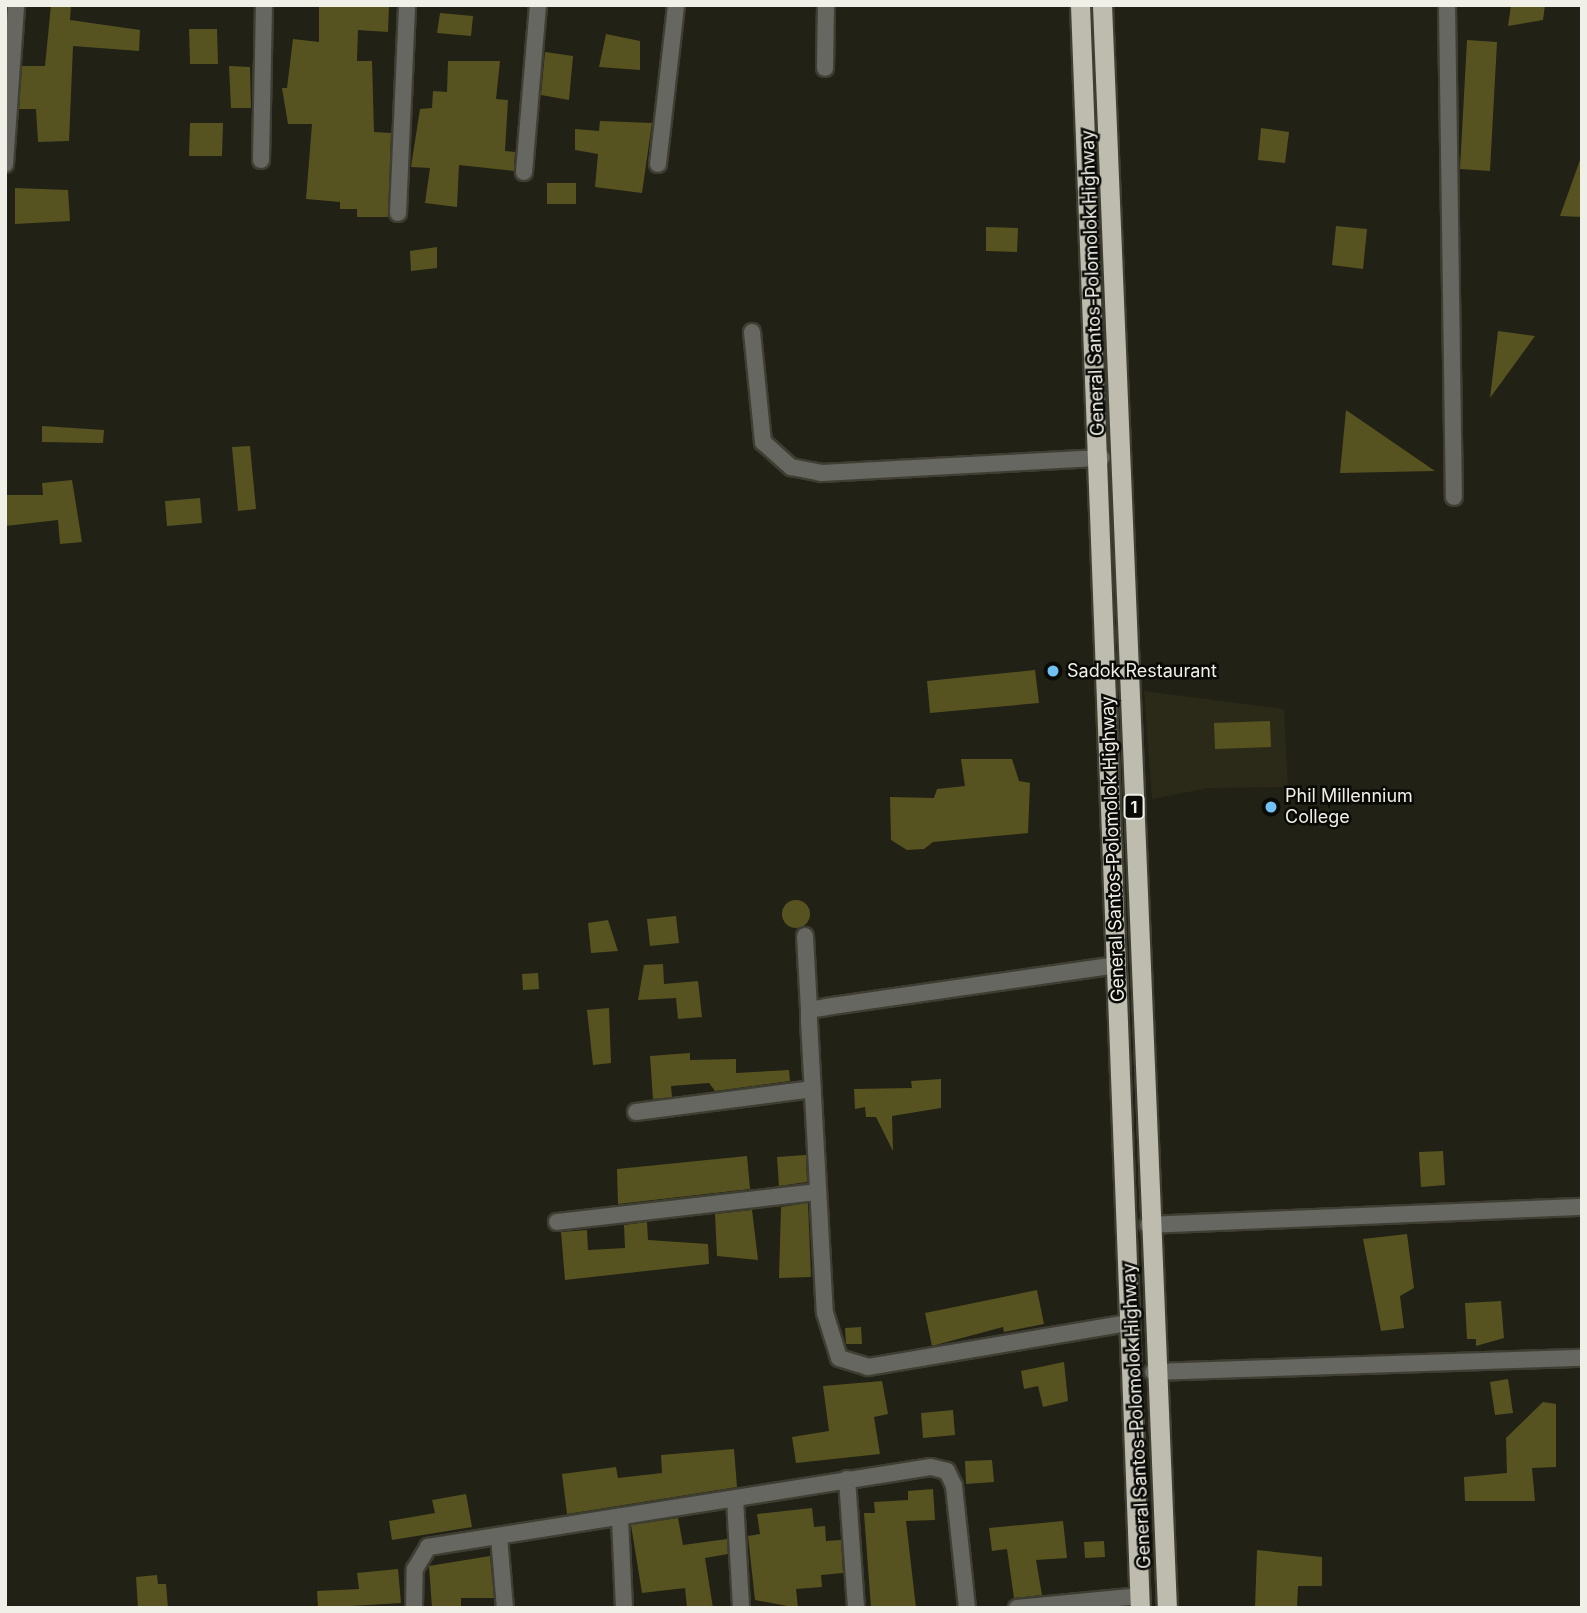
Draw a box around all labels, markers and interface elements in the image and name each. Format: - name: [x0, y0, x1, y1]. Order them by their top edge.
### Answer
- street label: General Santos-Polomolok Highway: [1077, 130, 1109, 436]
- place label: Sadok Restaurant: [1067, 660, 1217, 682]
- marker: Sadok Restaurant: [1045, 663, 1061, 679]
- street label: General Santos-Polomolok Highway: [1097, 696, 1129, 1002]
- place label: Phil Millennium College: [1285, 786, 1413, 828]
- road number: 1: [1124, 794, 1144, 820]
- marker: Phil Millennium College: [1263, 799, 1279, 815]
- street label: General Santos-Polomolok Highway: [1118, 1263, 1156, 1569]

